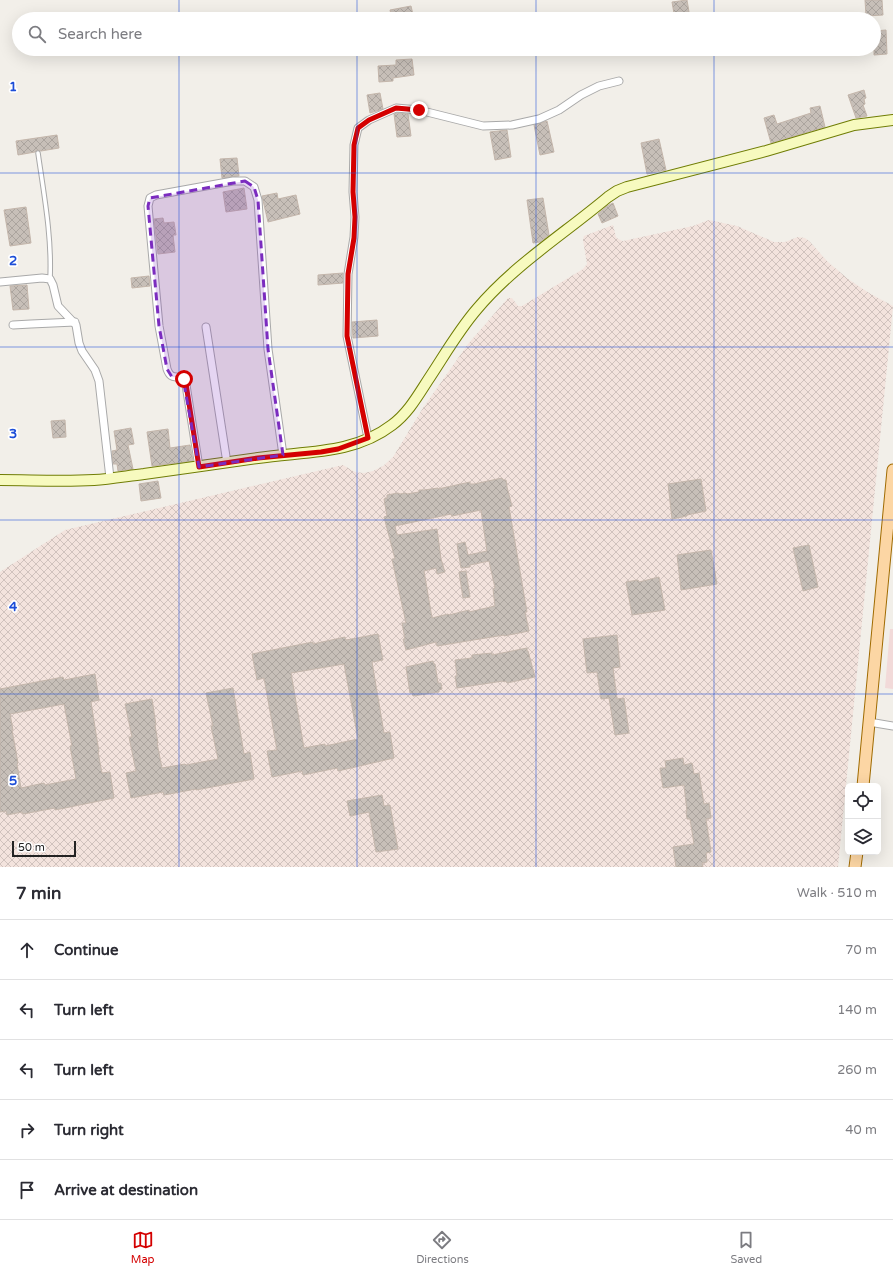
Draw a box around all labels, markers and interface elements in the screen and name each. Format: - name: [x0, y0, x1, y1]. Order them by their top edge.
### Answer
- search box: [12, 12, 881, 56]
- icon: search: [26, 23, 48, 45]
- text: Search here: [58, 25, 142, 43]
- text: 1: [9, 79, 17, 95]
- route end: [410, 101, 428, 119]
- text: 2: [9, 253, 17, 269]
- route start: [175, 370, 193, 388]
- text: 3: [9, 426, 17, 442]
- text: 4: [9, 599, 18, 615]
- text: 5: [9, 773, 17, 789]
- map controls: [845, 783, 881, 855]
- button: locate: [845, 783, 881, 819]
- button: layers: [845, 819, 881, 855]
- scale bar: [12, 839, 76, 858]
- text: 50 m: [18, 841, 45, 854]
- text: 7 min: [16, 883, 61, 904]
- text: Walk · 510 m: [797, 885, 877, 901]
- icon: ahead: [16, 939, 38, 961]
- text: Continue: [54, 941, 118, 959]
- text: 70 m: [845, 942, 877, 958]
- icon: left: [16, 999, 38, 1021]
- text: Turn left: [54, 1001, 114, 1019]
- text: 140 m: [837, 1002, 877, 1018]
- icon: left: [16, 1059, 38, 1081]
- text: Turn left: [54, 1061, 114, 1079]
- text: 260 m: [837, 1062, 877, 1078]
- icon: right: [16, 1119, 38, 1141]
- text: Turn right: [54, 1121, 124, 1139]
- text: 40 m: [845, 1122, 877, 1138]
- icon: arrive: [16, 1179, 38, 1201]
- text: Arrive at destination: [54, 1181, 198, 1199]
- tab: Map: [131, 1229, 155, 1266]
- tab: Directions: [416, 1229, 469, 1266]
- tab: Saved: [730, 1229, 762, 1266]

